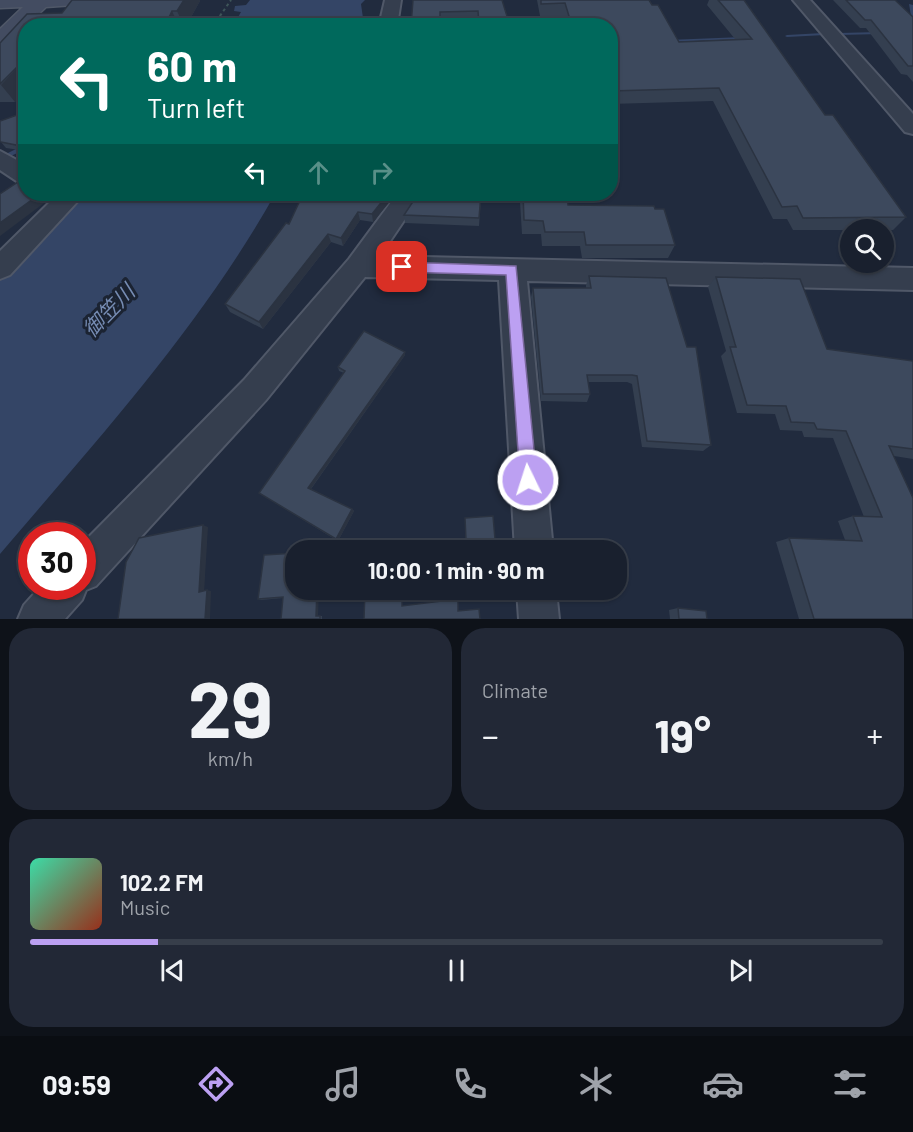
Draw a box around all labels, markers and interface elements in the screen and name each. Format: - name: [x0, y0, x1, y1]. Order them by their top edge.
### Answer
- text: 60 m: [147, 40, 237, 90]
- icon: left: [48, 42, 126, 120]
- text: Turn left: [147, 91, 245, 123]
- icon: left: [239, 156, 272, 189]
- icon: ahead: [302, 156, 335, 189]
- icon: right: [365, 156, 398, 189]
- map controls: [840, 219, 894, 273]
- button: search: [840, 219, 894, 273]
- pin: [376, 241, 427, 292]
- icon: arrive: [385, 250, 418, 283]
- water label: 御笠川: [77, 277, 140, 341]
- position arrow: [496, 448, 560, 512]
- speed limit sign: 30: [18, 522, 96, 600]
- text: 10:00 · 1 min · 90 m: [368, 557, 544, 583]
- text: 29: [188, 660, 273, 754]
- text: Climate: [482, 678, 548, 702]
- text: 19°: [654, 708, 711, 762]
- text: −: [482, 715, 499, 755]
- text: +: [867, 715, 883, 755]
- text: km/h: [208, 746, 253, 770]
- text: 102.2 FM: [120, 869, 203, 895]
- text: Music: [120, 895, 170, 919]
- icon: previous: [156, 954, 189, 987]
- icon: pause: [440, 954, 473, 987]
- icon: next: [724, 954, 757, 987]
- icon: directions: [195, 1063, 237, 1105]
- icon: music: [322, 1063, 364, 1105]
- icon: phone: [449, 1063, 491, 1105]
- icon: climate: [575, 1063, 617, 1105]
- icon: car: [702, 1063, 744, 1105]
- icon: filters: [829, 1063, 871, 1105]
- text: 09:59: [42, 1068, 111, 1100]

